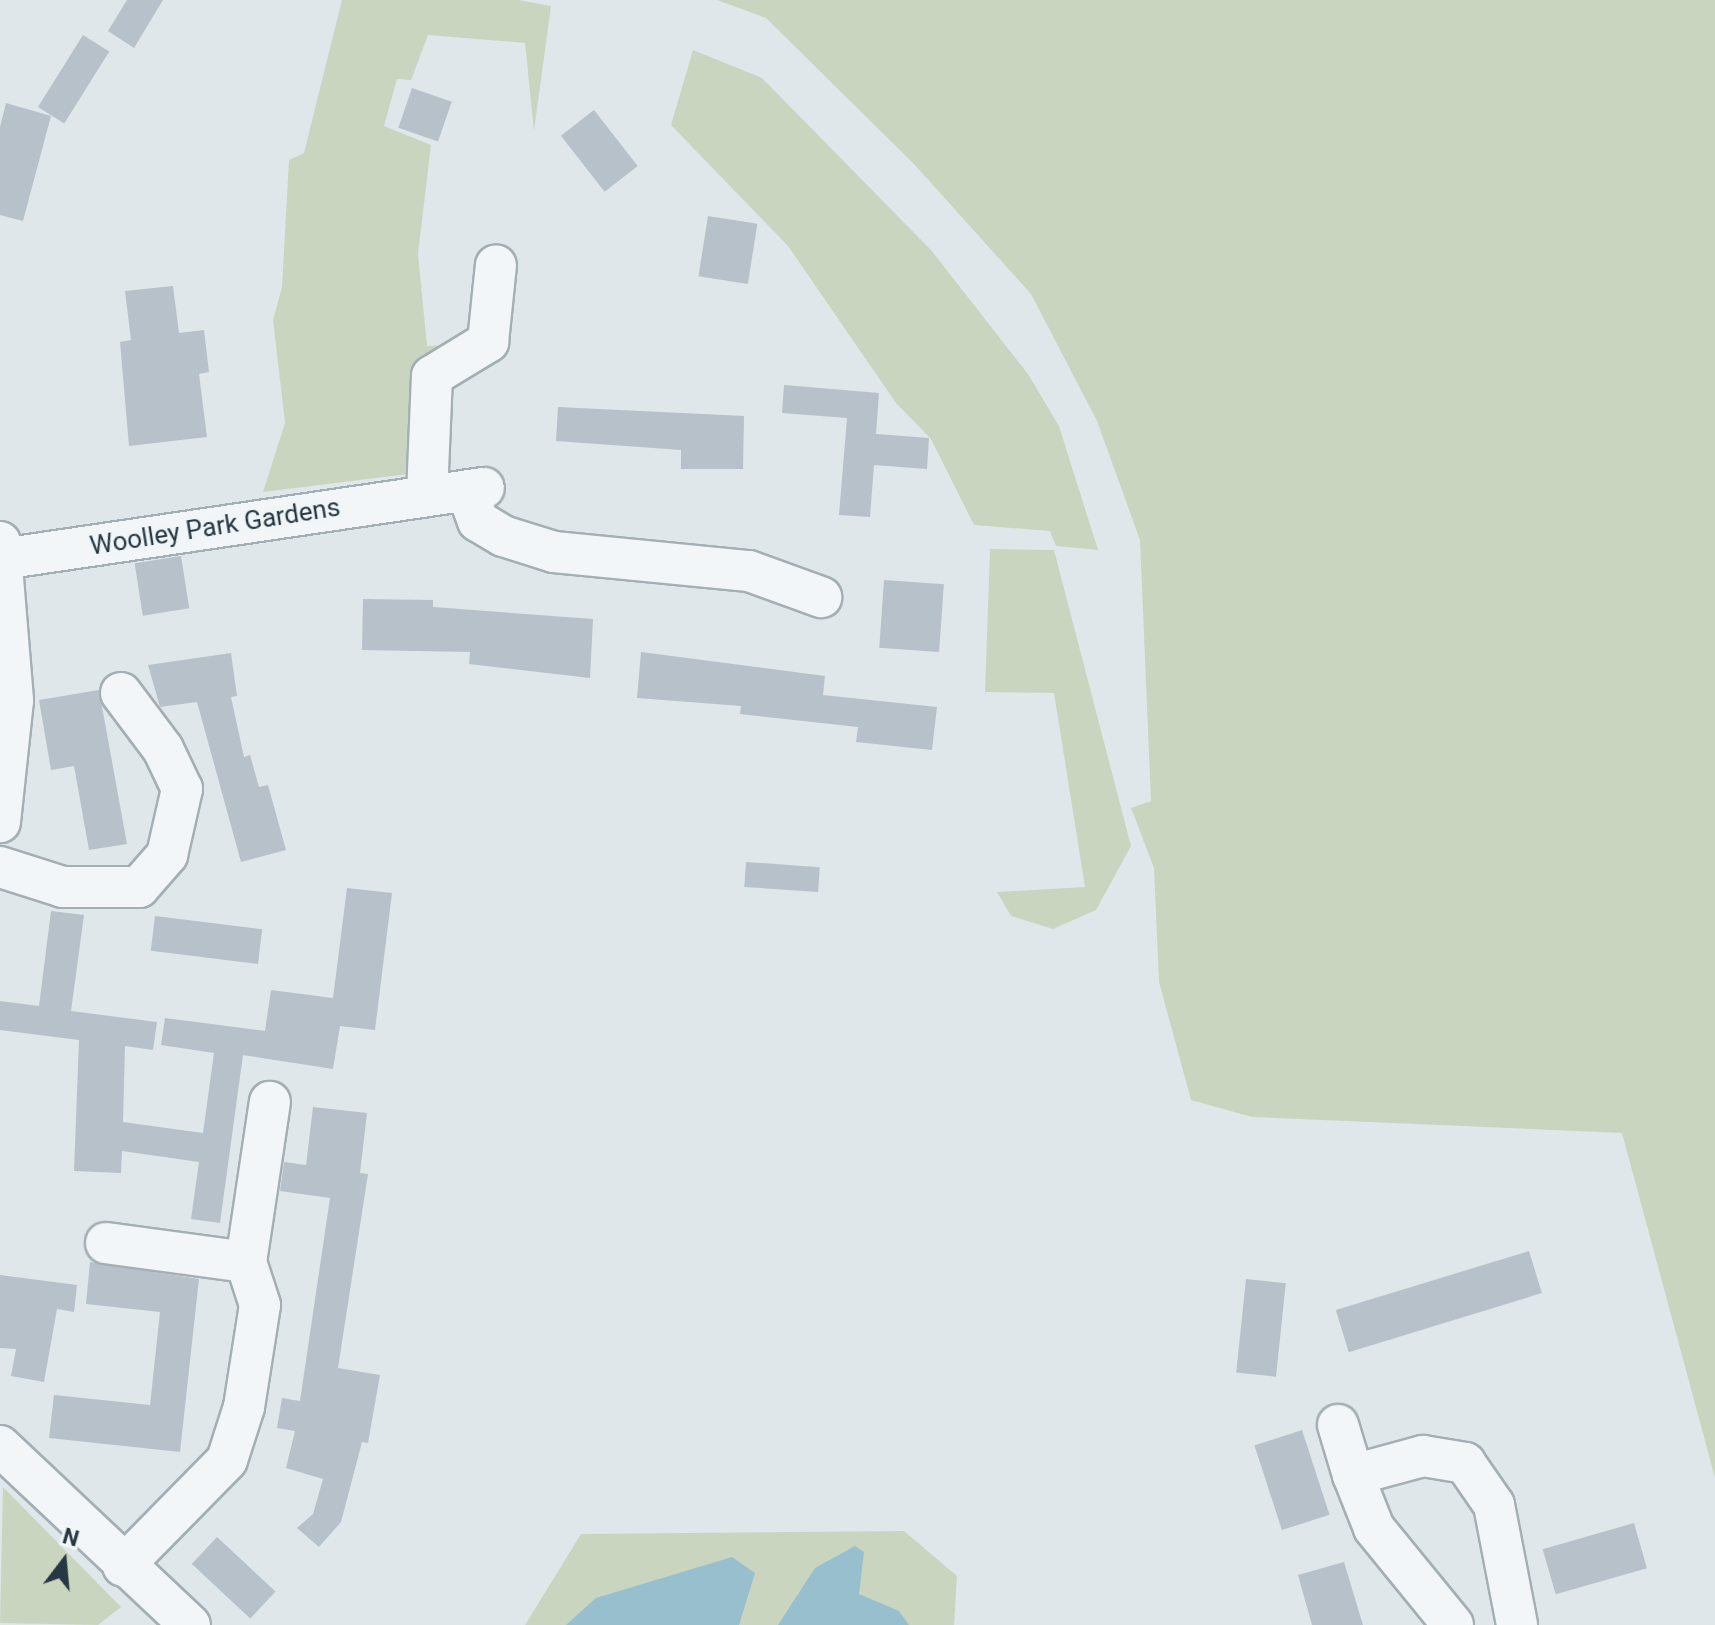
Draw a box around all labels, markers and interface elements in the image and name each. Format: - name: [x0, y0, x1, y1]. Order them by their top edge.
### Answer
- street label: Woolley Park Gardens: [88, 492, 342, 562]
- north arrow: [24, 1521, 104, 1601]
- text: N: [60, 1523, 82, 1552]

